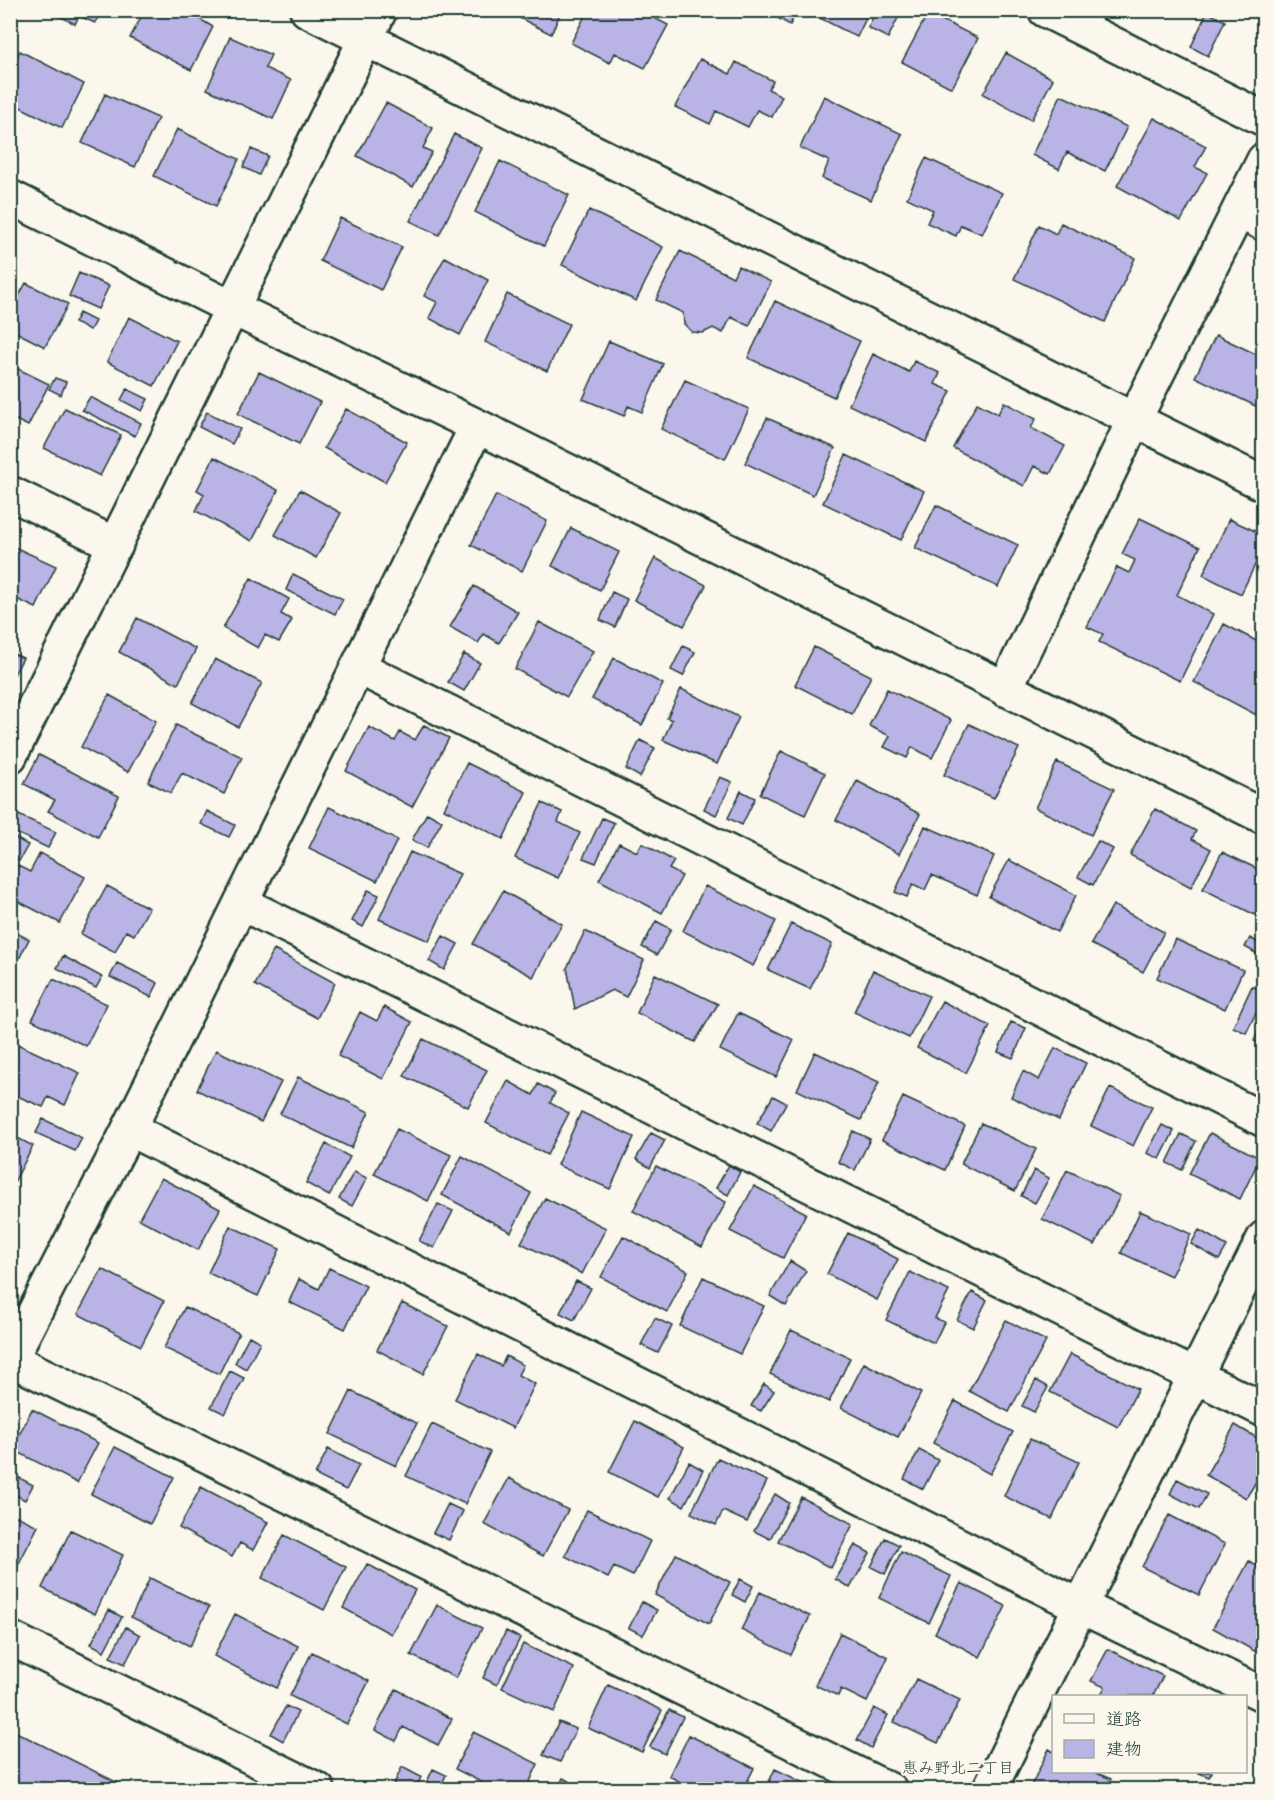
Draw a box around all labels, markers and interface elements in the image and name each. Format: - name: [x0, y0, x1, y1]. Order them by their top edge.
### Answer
- legend: [1052, 1695, 1247, 1773]
- text: 道路: [1106, 1706, 1142, 1730]
- text: 建物: [1106, 1736, 1142, 1760]
- district label: 恵み野北二丁目: [902, 1756, 1014, 1777]

